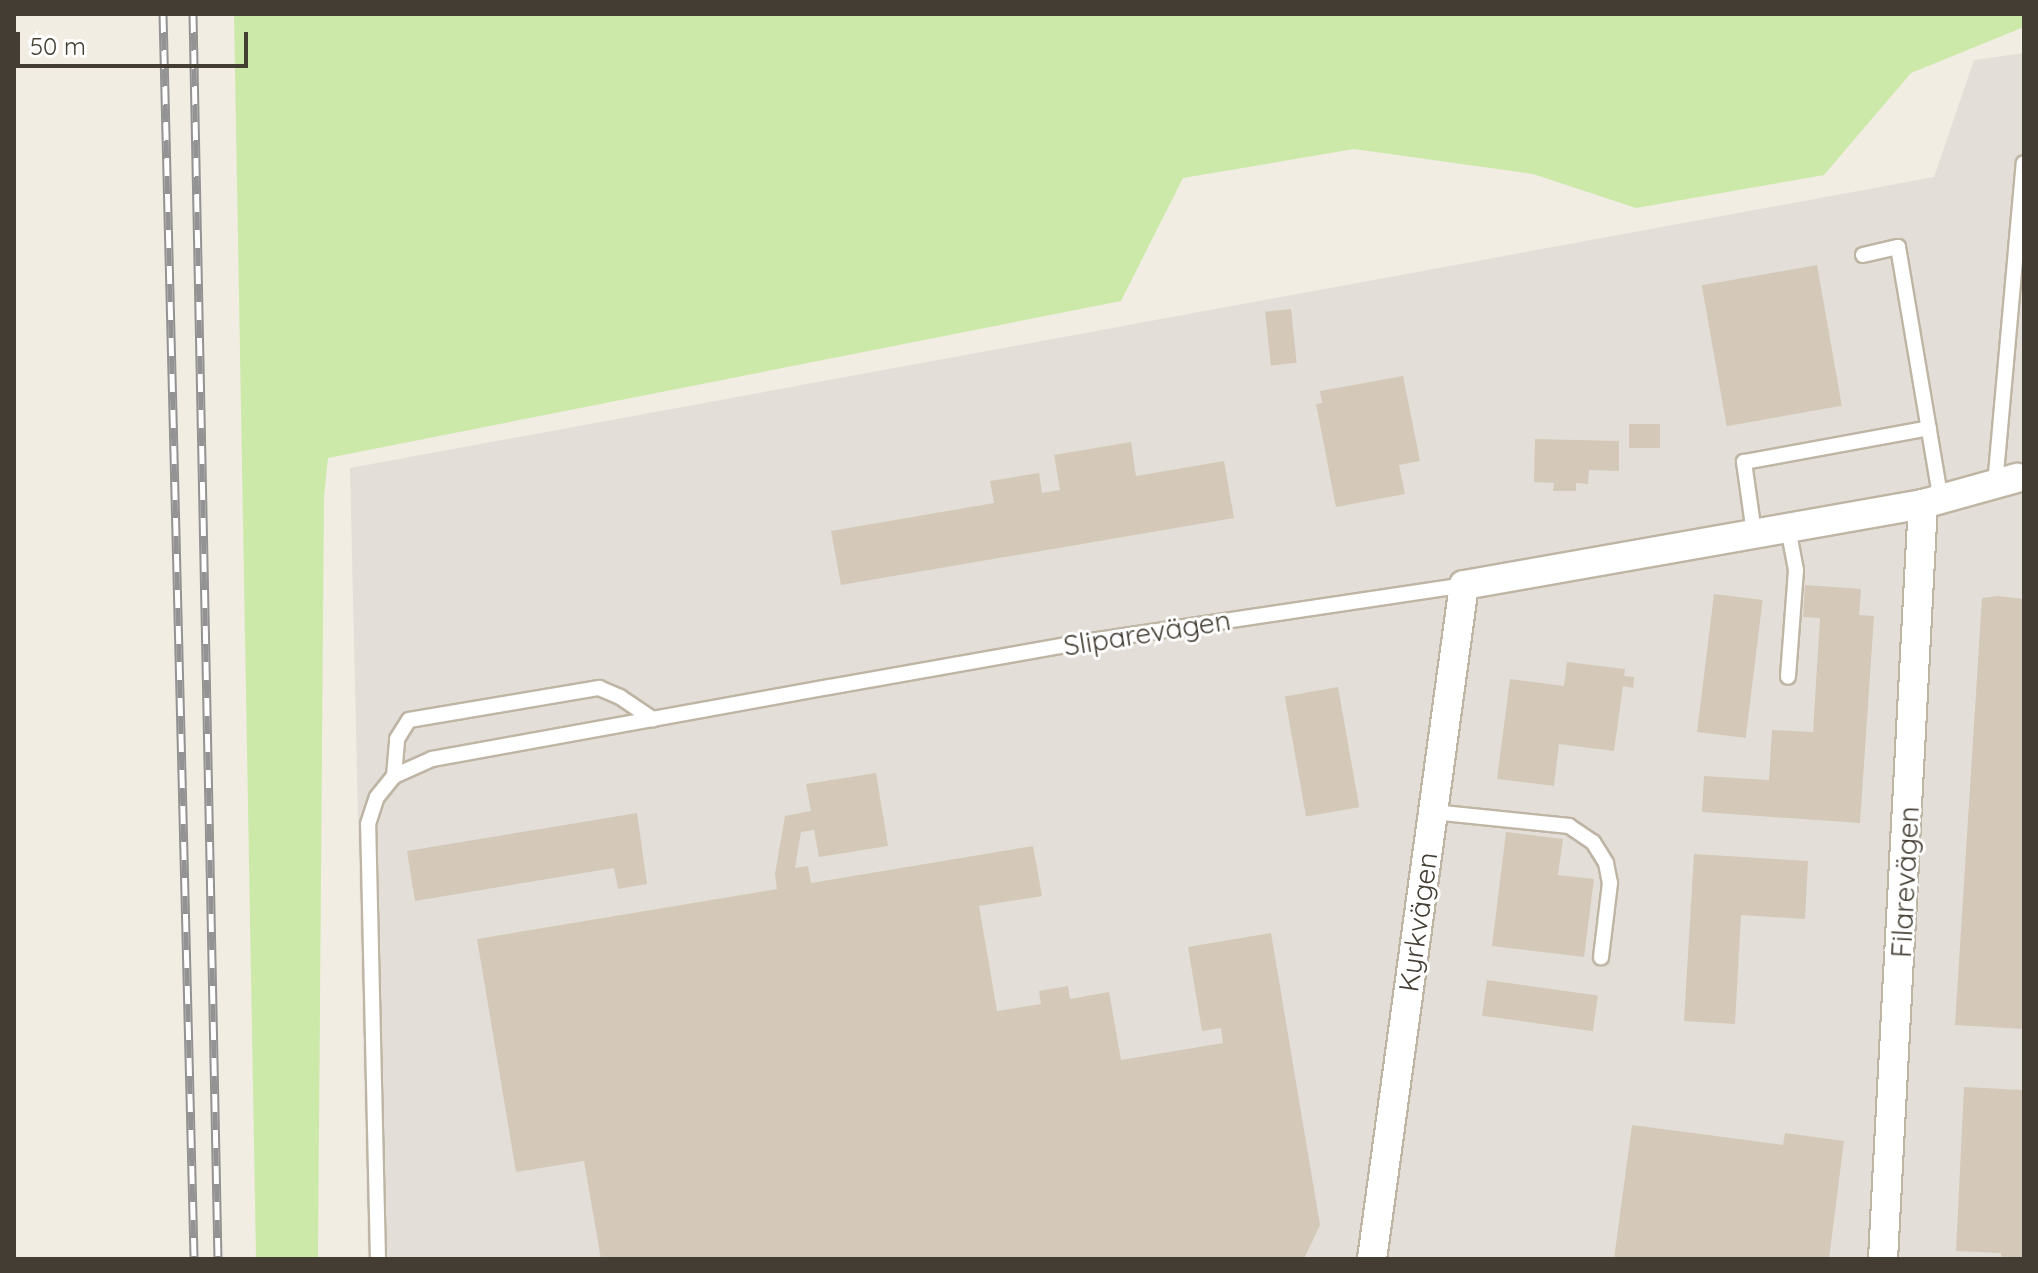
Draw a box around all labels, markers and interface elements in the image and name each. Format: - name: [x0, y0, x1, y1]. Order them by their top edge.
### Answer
- scale bar: [20, 16, 252, 66]
- text: 50 m: [30, 31, 86, 61]
- street label: Sliparevägen: [1061, 603, 1233, 663]
- street label: Filarevägen: [1884, 805, 1926, 959]
- street label: Kyrkvägen: [1392, 850, 1444, 994]

